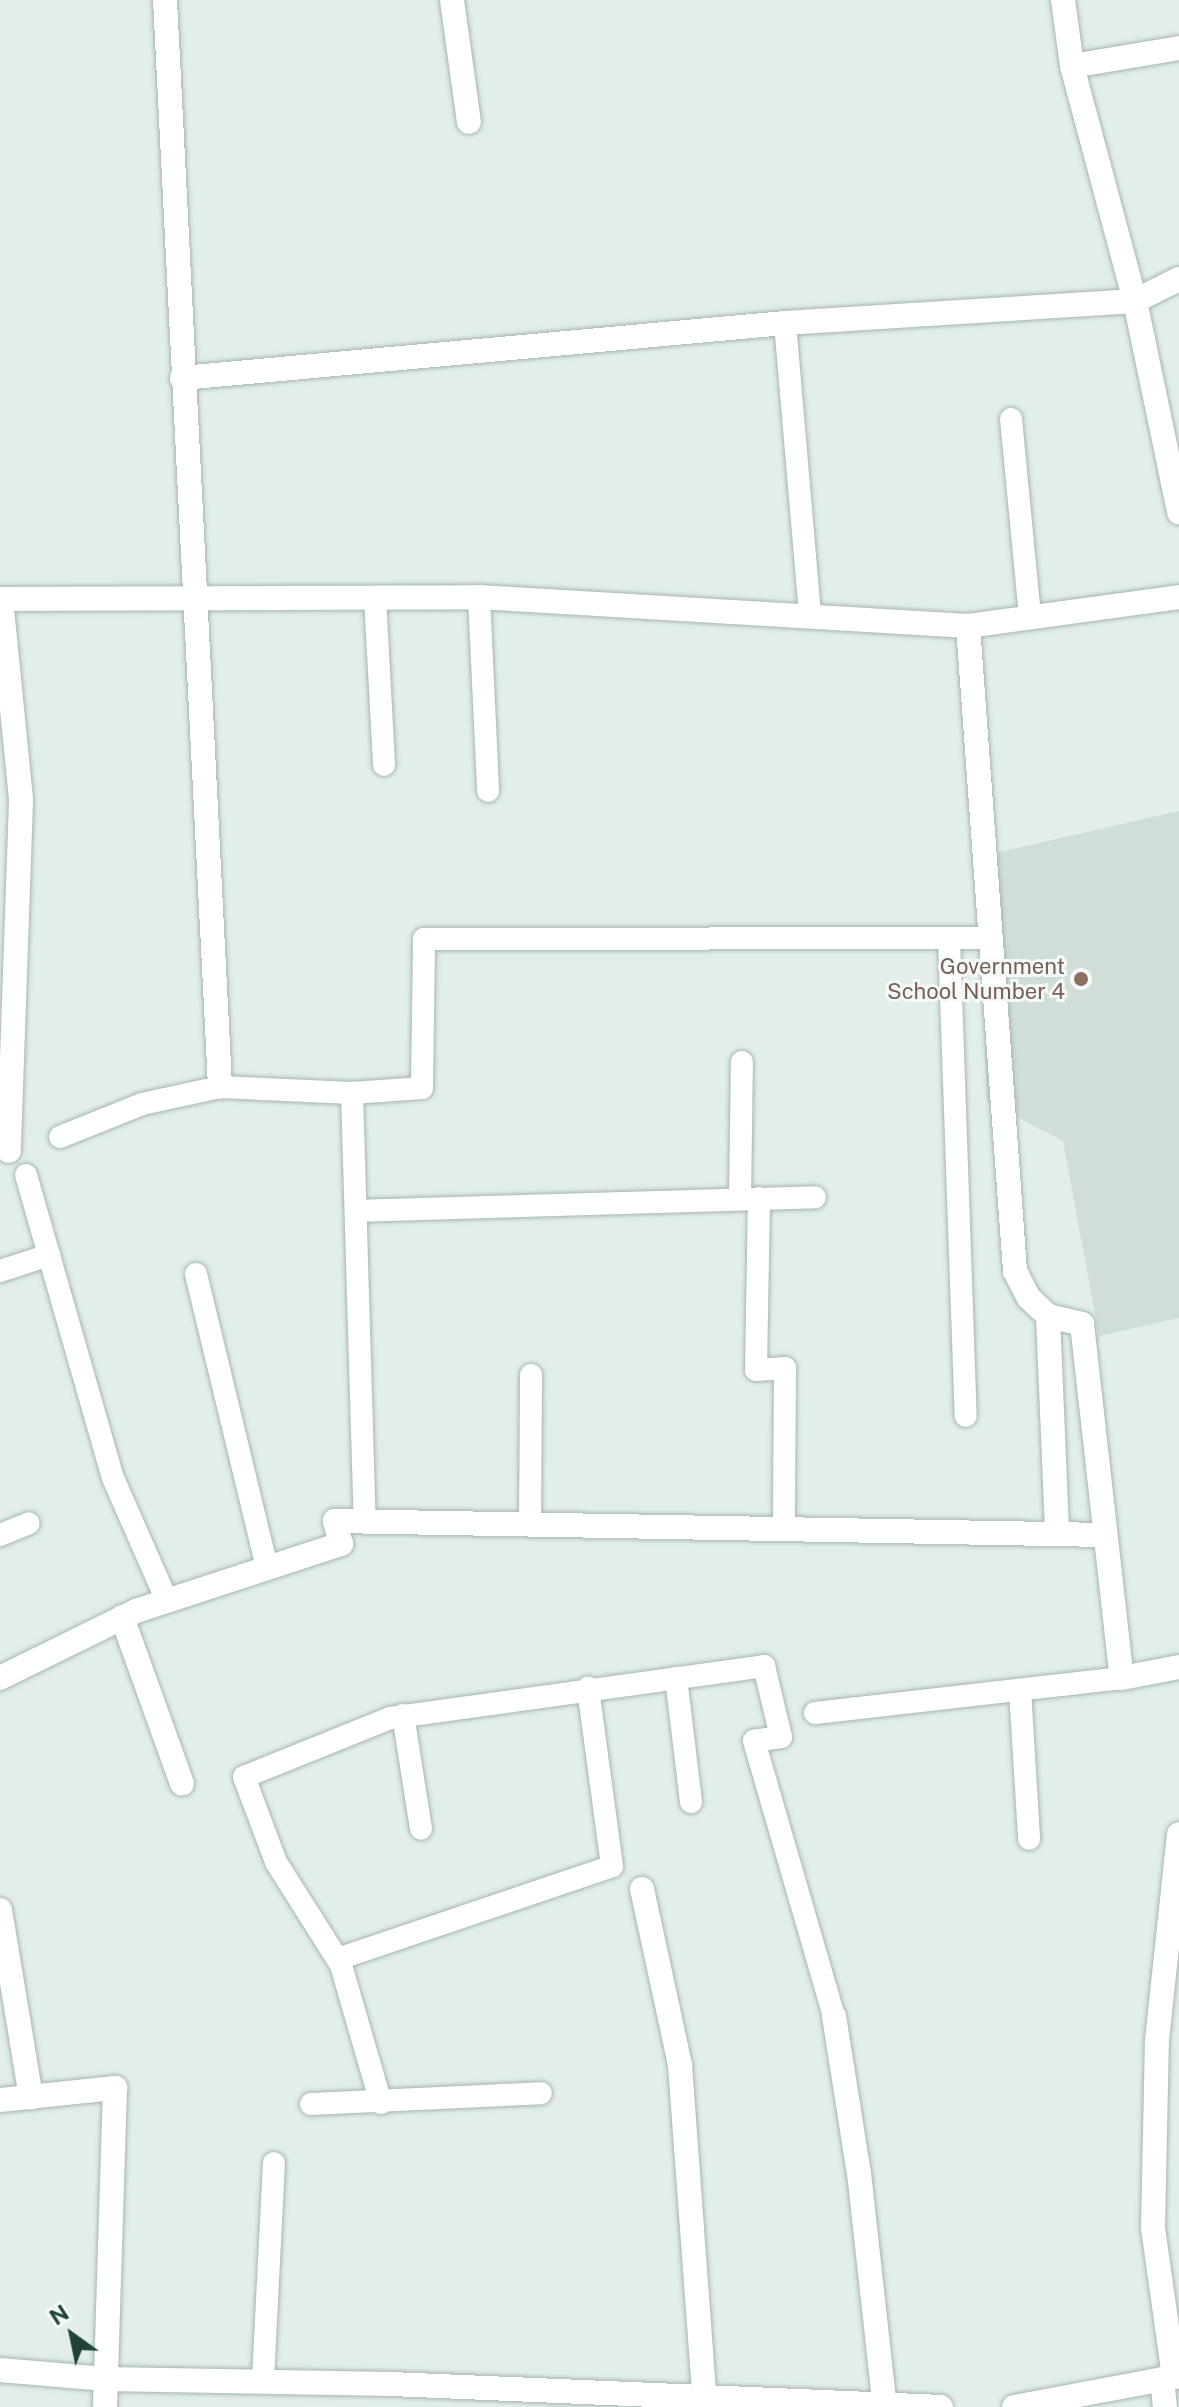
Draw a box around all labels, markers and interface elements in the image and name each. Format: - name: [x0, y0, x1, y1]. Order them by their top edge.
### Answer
- place label: Government School Number 4: [887, 953, 1065, 1004]
- marker: Government School Number 4: [1072, 970, 1090, 988]
- north arrow: [32, 2295, 112, 2375]
- text: N: [45, 2299, 73, 2330]

